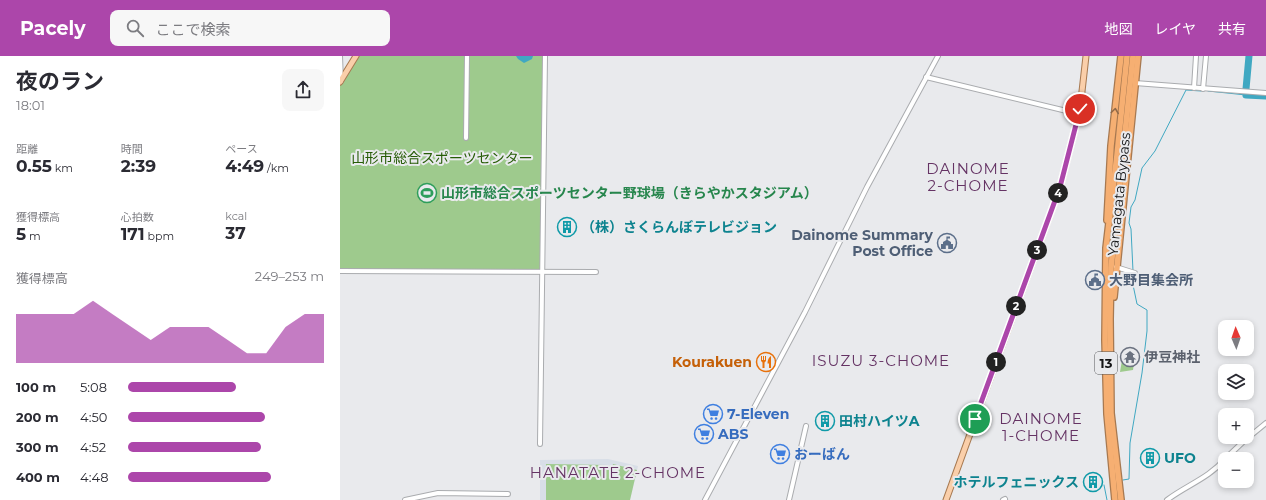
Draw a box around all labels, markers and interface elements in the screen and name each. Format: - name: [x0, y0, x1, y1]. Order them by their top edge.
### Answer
- search box: [110, 10, 390, 46]
- text: Pacely: [20, 17, 86, 40]
- icon: search: [124, 17, 146, 39]
- text: ここで検索: [156, 20, 231, 39]
- text: 地図: [1104, 20, 1132, 38]
- text: レイヤ: [1154, 20, 1196, 38]
- text: 共有: [1218, 20, 1246, 38]
- text: 夜のラン: [16, 68, 104, 95]
- button: share: [282, 69, 324, 111]
- pin: [1063, 92, 1097, 126]
- text: 18:01: [16, 97, 45, 113]
- icon: check: [1069, 98, 1091, 120]
- one-way arrow: [1110, 108, 1119, 115]
- street label: Yamagata Bypass: [1104, 131, 1134, 257]
- text: 距離: [16, 142, 38, 156]
- text: 時間: [121, 142, 143, 156]
- text: ペース: [225, 142, 258, 156]
- park label: 山形市総合スポーツセンター: [351, 149, 533, 167]
- text: 0.55: [16, 156, 52, 176]
- text: 2:39: [121, 156, 156, 176]
- text: 4:49: [225, 156, 264, 176]
- district label: DAINOME 2-CHOME: [926, 159, 1010, 195]
- text: km: [52, 161, 73, 175]
- text: /km: [264, 161, 289, 175]
- sports icon: 山形市総合スポーツセンター野球場（きらやかスタジアム）: [416, 182, 438, 204]
- pin: 4: [1048, 183, 1068, 203]
- place label: 山形市総合スポーツセンター野球場（きらやかスタジアム）: [441, 184, 818, 202]
- text: 4: [1054, 186, 1062, 200]
- text: kcal: [225, 209, 247, 223]
- text: 獲得標高: [16, 210, 60, 224]
- text: 心拍数: [121, 210, 154, 224]
- building icon: （株）さくらんぼテレビジョン: [556, 216, 578, 238]
- place label: （株）さくらんぼテレビジョン: [581, 218, 777, 236]
- text: 37: [225, 223, 246, 243]
- text: 5: [16, 224, 26, 244]
- text: 171: [121, 224, 145, 244]
- place label: Dainome Summary Post Office: [791, 226, 934, 260]
- text: m: [26, 229, 41, 243]
- text: bpm: [145, 229, 174, 243]
- public building icon: Dainome Summary Post Office: [936, 232, 958, 254]
- pin: 3: [1027, 240, 1047, 260]
- text: 3: [1034, 243, 1040, 257]
- text: 249–253 m: [255, 268, 324, 284]
- public building icon: 大野目集会所: [1084, 269, 1106, 291]
- text: 獲得標高: [16, 270, 68, 286]
- place label: 大野目集会所: [1109, 271, 1193, 289]
- pin: 2: [1006, 296, 1026, 316]
- text: 2: [1013, 299, 1019, 313]
- north arrow: [1218, 320, 1254, 356]
- map controls: [1218, 320, 1254, 488]
- temple icon: 伊豆神社: [1119, 346, 1141, 368]
- place label: 伊豆神社: [1144, 348, 1200, 366]
- restaurant icon: Kourakuen: [755, 351, 777, 373]
- district label: ISUZU 3-CHOME: [812, 351, 950, 370]
- pin: 1: [986, 352, 1006, 372]
- road number: 13: [1095, 352, 1117, 374]
- place label: Kourakuen: [672, 353, 752, 371]
- text: 1: [994, 355, 998, 369]
- button: layers: [1218, 364, 1254, 400]
- text: 100 m: [16, 379, 56, 395]
- text: 5:08: [80, 379, 107, 395]
- pin: [958, 402, 992, 436]
- supermarket icon: 7-Eleven: [702, 403, 724, 425]
- place label: 7-Eleven: [727, 405, 789, 423]
- icon: arrive: [964, 408, 986, 430]
- button: +: [1218, 408, 1254, 444]
- text: 200 m: [16, 409, 59, 425]
- text: 4:50: [80, 409, 107, 425]
- district label: DAINOME 1-CHOME: [999, 409, 1083, 445]
- building icon: 田村ハイツA: [814, 410, 836, 432]
- place label: 田村ハイツA: [839, 412, 920, 430]
- supermarket icon: ABS: [693, 423, 715, 445]
- place label: ABS: [717, 425, 748, 443]
- text: 300 m: [16, 439, 59, 455]
- text: 4:52: [80, 439, 106, 455]
- supermarket icon: おーばん: [769, 443, 791, 465]
- place label: おーばん: [794, 445, 850, 463]
- building icon: UFO: [1139, 447, 1161, 469]
- place label: UFO: [1164, 449, 1196, 467]
- button: −: [1218, 452, 1254, 488]
- district label: HANATATE 2-CHOME: [530, 463, 706, 482]
- text: 400 m: [16, 469, 60, 485]
- text: 4:48: [80, 469, 108, 485]
- building icon: ホテルフェニックス: [1082, 471, 1104, 493]
- place label: ホテルフェニックス: [953, 473, 1079, 491]

